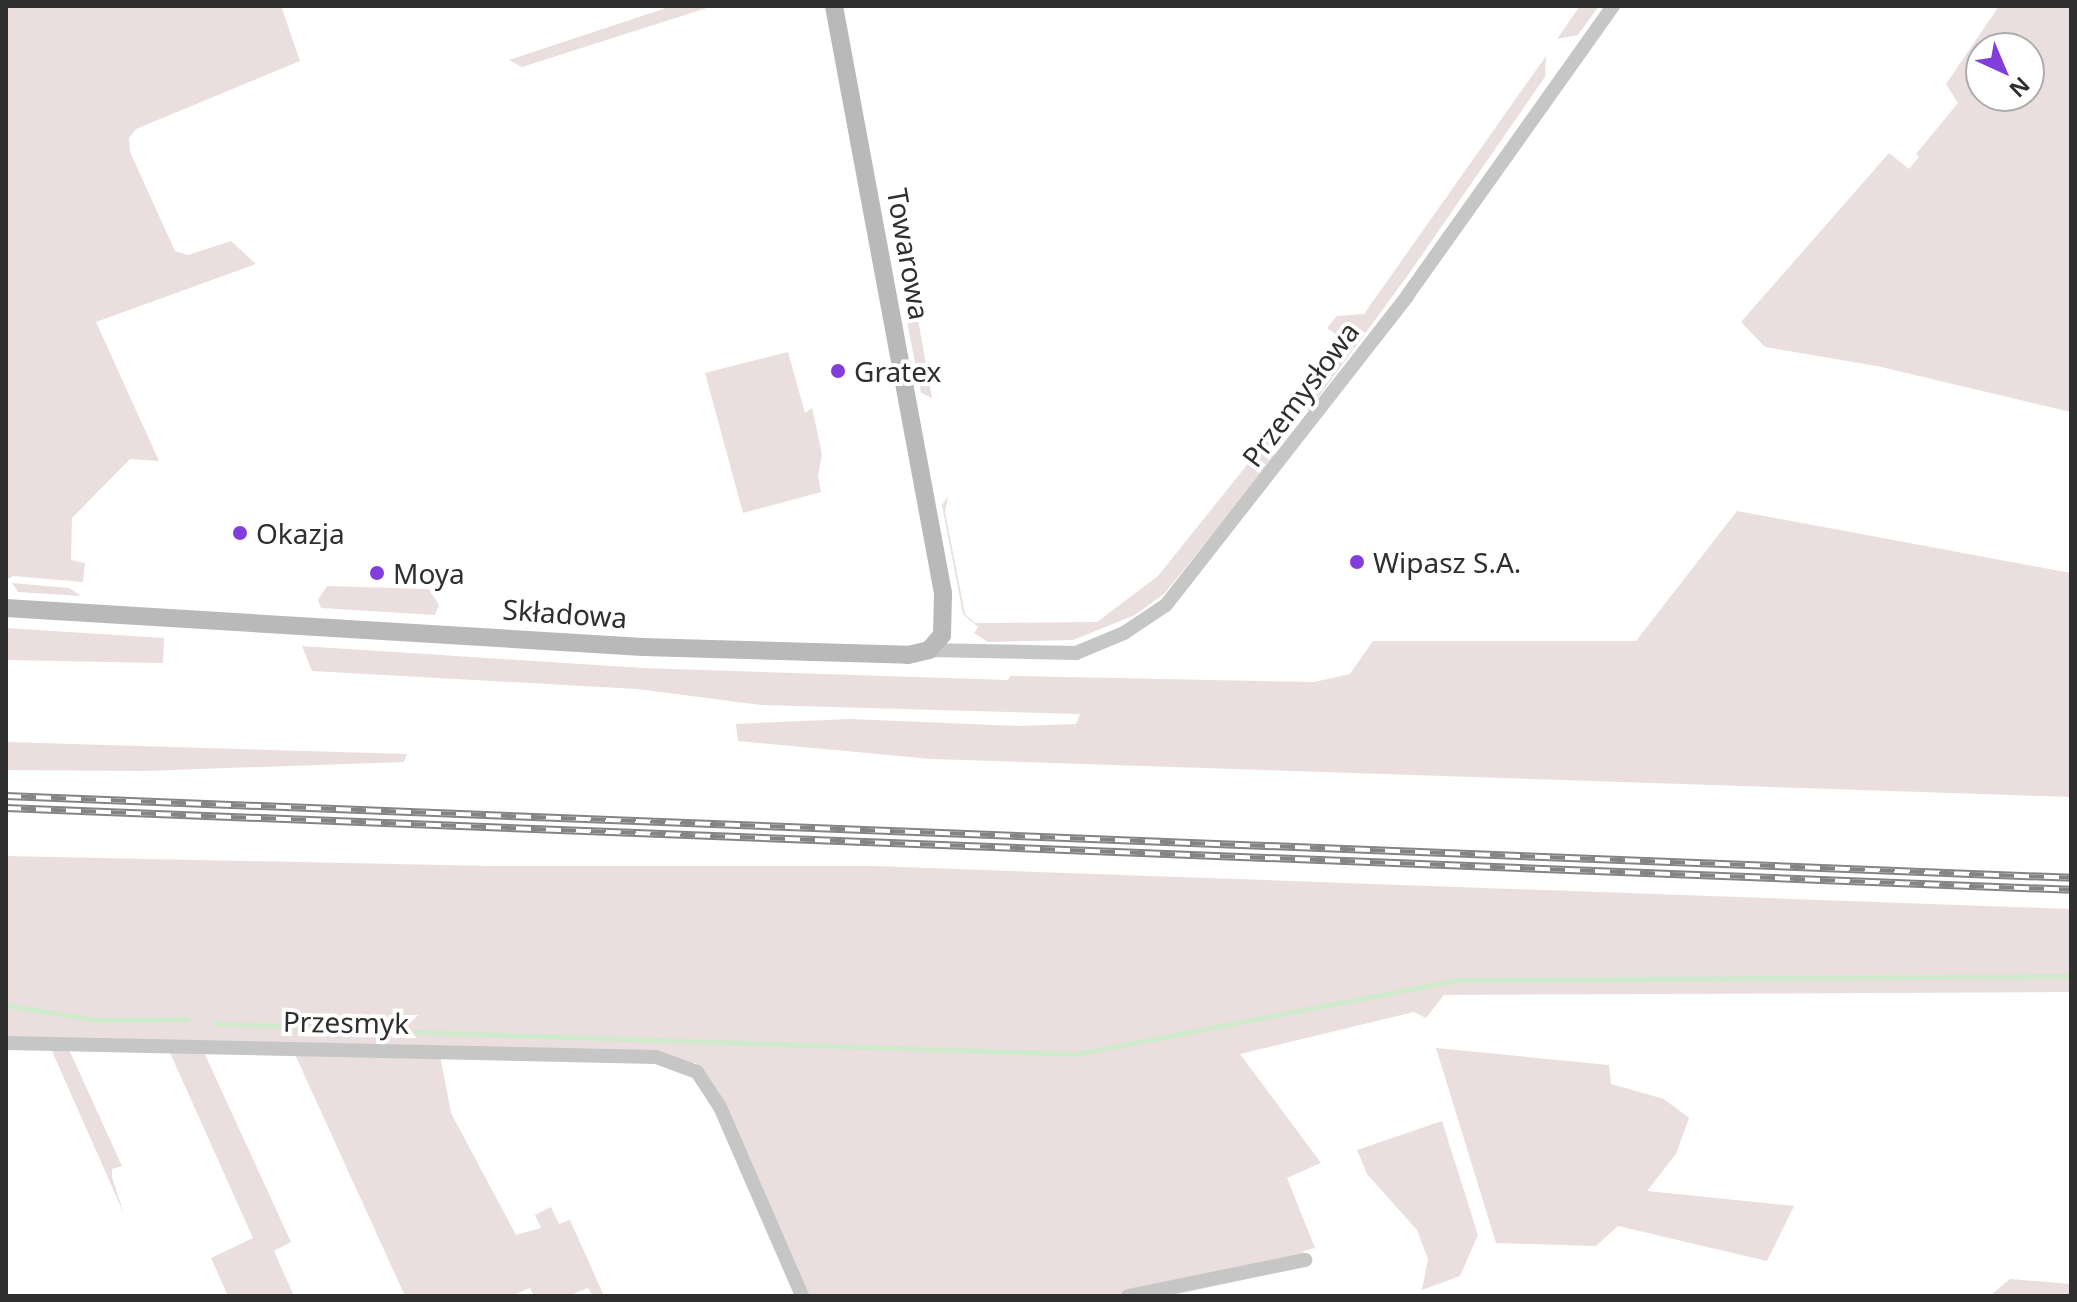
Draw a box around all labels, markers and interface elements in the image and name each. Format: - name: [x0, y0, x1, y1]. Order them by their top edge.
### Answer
- north arrow: [1965, 32, 2045, 112]
- text: N: [2003, 71, 2037, 105]
- street label: Towarowa: [881, 186, 937, 322]
- street label: Przemysłowa: [1235, 315, 1365, 473]
- place label: Gratex: [854, 354, 941, 388]
- marker: Gratex: [829, 362, 847, 380]
- place label: Okazja: [256, 516, 345, 550]
- marker: Okazja: [231, 524, 249, 542]
- place label: Wipasz S.A.: [1373, 545, 1521, 579]
- marker: Wipasz S.A.: [1348, 553, 1366, 571]
- place label: Moya: [393, 556, 465, 590]
- marker: Moya: [368, 564, 386, 582]
- street label: Składowa: [502, 592, 628, 634]
- street label: Przesmyk: [283, 1004, 409, 1040]

